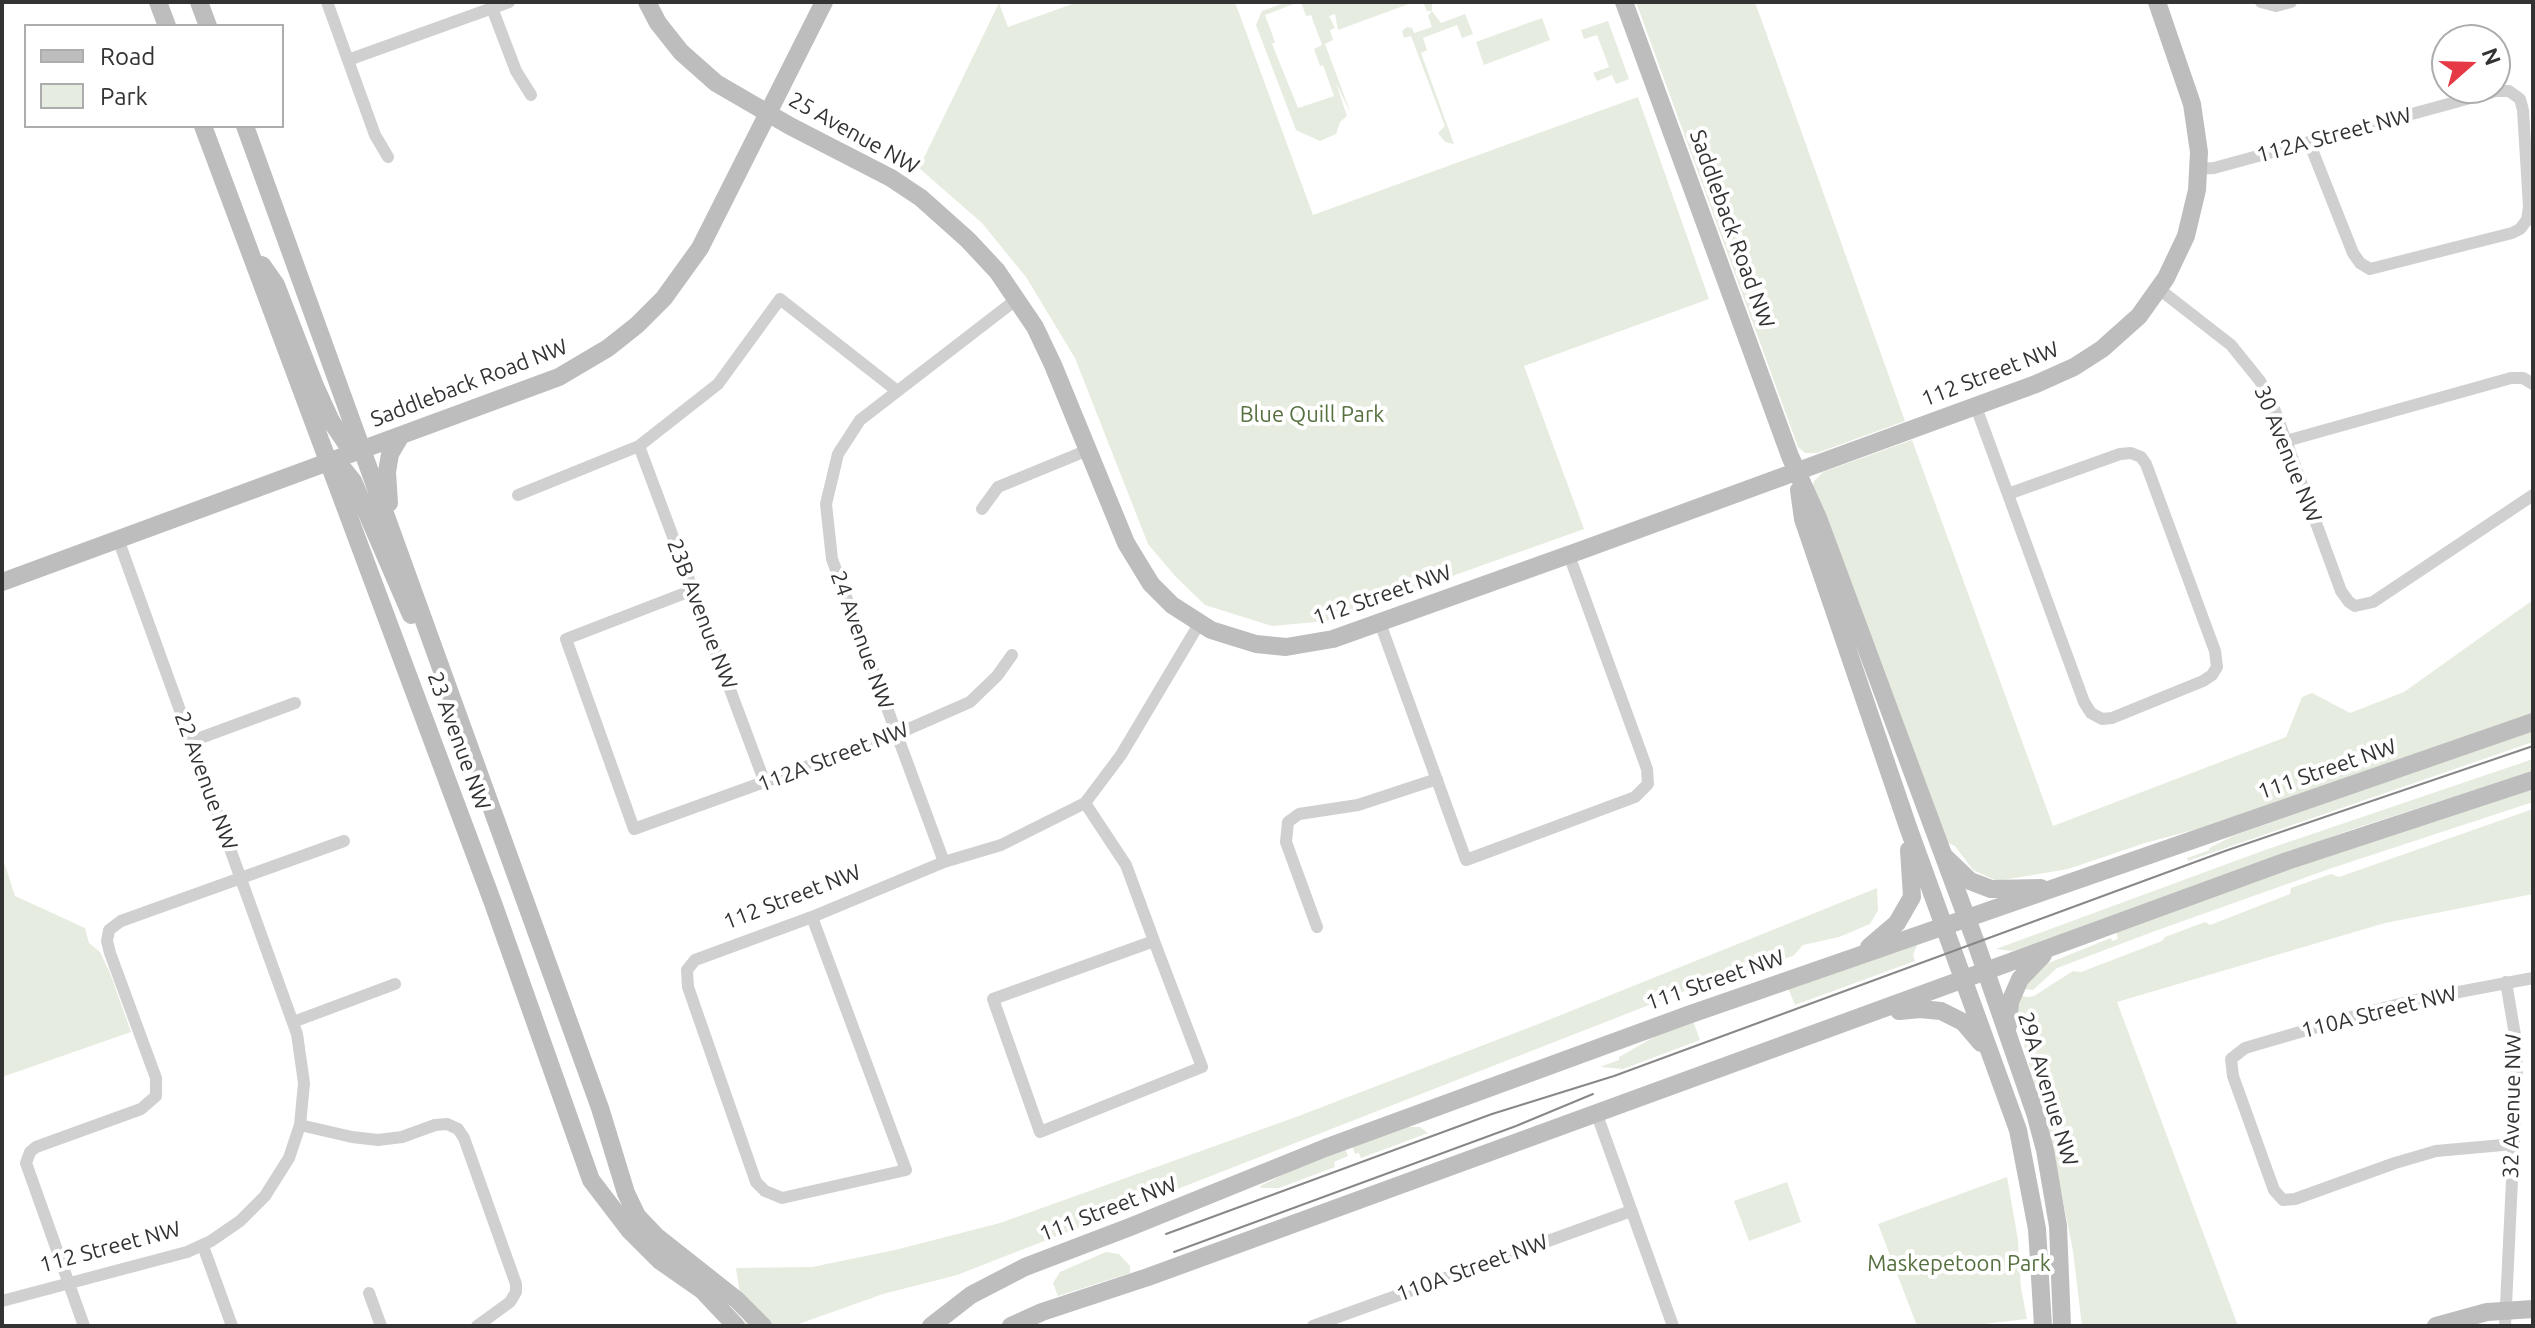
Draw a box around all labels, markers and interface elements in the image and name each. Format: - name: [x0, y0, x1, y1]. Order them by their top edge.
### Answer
- legend: [24, 24, 284, 128]
- north arrow: [2431, 24, 2511, 104]
- text: Road: [100, 43, 155, 70]
- text: N: [2478, 44, 2507, 68]
- text: Park: [100, 83, 148, 110]
- street label: 25 Avenue NW: [784, 86, 924, 180]
- street label: 112A Street NW: [2254, 102, 2414, 168]
- street label: Saddleback Road NW: [1684, 126, 1780, 332]
- street label: Saddleback Road NW: [367, 333, 571, 433]
- street label: 112 Street NW: [1918, 336, 2062, 412]
- street label: 30 Avenue NW: [2249, 382, 2327, 526]
- park label: Blue Quill Park: [1240, 402, 1384, 428]
- street label: 23B Avenue NW: [661, 535, 743, 693]
- street label: 112 Street NW: [1309, 559, 1455, 631]
- street label: 24 Avenue NW: [825, 567, 899, 713]
- street label: 23 Avenue NW: [422, 668, 496, 814]
- street label: 22 Avenue NW: [169, 708, 243, 854]
- street label: 112A Street NW: [754, 716, 912, 798]
- street label: 111 Street NW: [2254, 733, 2400, 805]
- street label: 112 Street NW: [720, 859, 864, 935]
- street label: 111 Street NW: [1642, 944, 1788, 1016]
- street label: 110A Street NW: [2299, 980, 2459, 1044]
- street label: 29A Avenue NW: [2012, 1009, 2084, 1169]
- street label: 32 Avenue NW: [2498, 1033, 2526, 1179]
- street label: 111 Street NW: [1036, 1171, 1180, 1247]
- street label: 112 Street NW: [37, 1216, 183, 1278]
- street label: 110A Street NW: [1393, 1228, 1551, 1308]
- park label: Maskepetoon Park: [1867, 1251, 2051, 1277]

